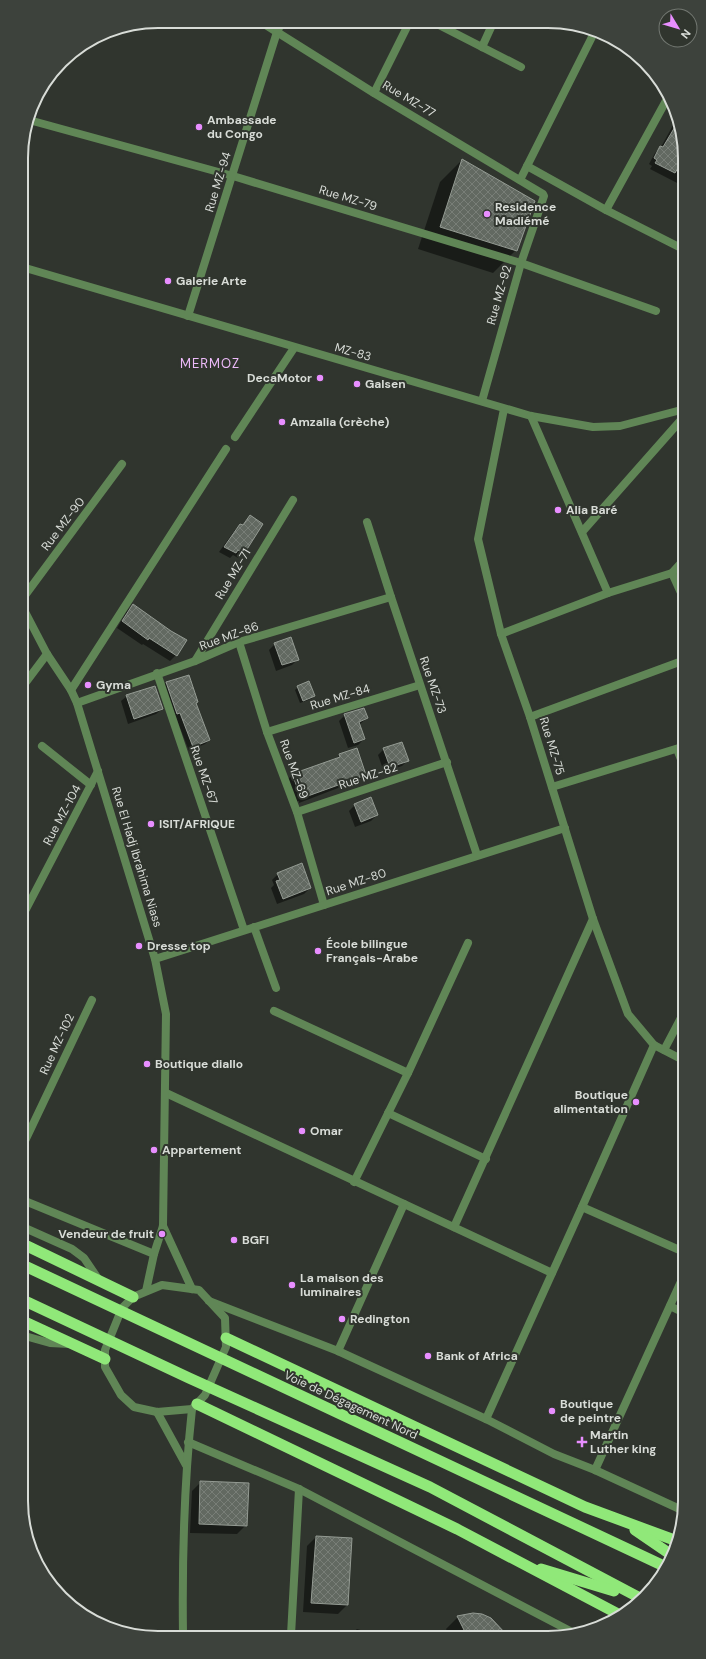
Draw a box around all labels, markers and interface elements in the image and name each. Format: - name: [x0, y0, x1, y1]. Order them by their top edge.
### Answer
- north arrow: [658, 8, 698, 48]
- text: N: [678, 27, 694, 42]
- street label: Rue MZ-77: [380, 77, 438, 121]
- place label: Ambassade du Congo: [207, 112, 277, 142]
- marker: Ambassade du Congo: [194, 122, 204, 132]
- street label: Rue MZ-94: [201, 150, 235, 214]
- street label: Rue MZ-79: [317, 182, 379, 214]
- place label: Residence Madiémé: [495, 199, 556, 229]
- marker: Residence Madiémé: [482, 209, 492, 219]
- street label: Rue MZ-92: [483, 263, 515, 327]
- place label: Galerie Arte: [176, 273, 247, 289]
- marker: Galerie Arte: [163, 276, 173, 286]
- street label: MZ-83: [333, 339, 373, 365]
- district label: MERMOZ: [180, 355, 240, 372]
- place label: DecaMotor: [247, 370, 312, 386]
- marker: DecaMotor: [315, 373, 325, 383]
- place label: Galsen: [365, 376, 406, 392]
- marker: Galsen: [352, 379, 362, 389]
- place label: Amzalia (crèche): [290, 414, 390, 430]
- marker: Amzalia (crèche): [277, 417, 287, 427]
- street label: Rue MZ-90: [38, 494, 88, 554]
- place label: Alia Baré: [566, 502, 618, 518]
- marker: Alia Baré: [553, 505, 563, 515]
- street label: Rue MZ-71: [212, 546, 254, 602]
- street label: Rue MZ-86: [197, 618, 261, 654]
- street label: Rue MZ-73: [416, 654, 450, 716]
- place label: Gyma: [96, 677, 131, 693]
- marker: Gyma: [83, 680, 93, 690]
- street label: Rue MZ-84: [308, 680, 372, 714]
- street label: Rue MZ-75: [536, 715, 568, 777]
- street label: Rue MZ-69: [276, 737, 312, 801]
- street label: Rue MZ-67: [187, 744, 221, 806]
- street label: Rue MZ-82: [336, 759, 400, 793]
- street label: Rue MZ-104: [39, 782, 85, 848]
- street label: Rue El Hadj Ibrahima Niass: [108, 785, 166, 929]
- place label: ISIT/AFRIQUE: [159, 816, 235, 832]
- marker: ISIT/AFRIQUE: [146, 819, 156, 829]
- street label: Rue MZ-80: [324, 865, 388, 899]
- place label: École bilingue Français-Arabe: [326, 936, 418, 966]
- place label: Dresse top: [147, 938, 211, 954]
- marker: Dresse top: [134, 941, 144, 951]
- marker: École bilingue Français-Arabe: [313, 946, 323, 956]
- street label: Rue MZ-102: [36, 1011, 78, 1077]
- place label: Boutique diallo: [155, 1056, 243, 1072]
- marker: Boutique diallo: [142, 1059, 152, 1069]
- place label: Boutique alimentation: [553, 1087, 628, 1117]
- marker: Boutique alimentation: [631, 1097, 641, 1107]
- place label: Omar: [310, 1123, 343, 1139]
- marker: Omar: [297, 1126, 307, 1136]
- place label: Appartement: [162, 1142, 242, 1158]
- marker: Appartement: [149, 1145, 159, 1155]
- place label: Vendeur de fruit: [58, 1226, 154, 1242]
- marker: Vendeur de fruit: [157, 1229, 167, 1239]
- place label: BGFI: [242, 1232, 269, 1248]
- marker: BGFI: [229, 1235, 239, 1245]
- place label: La maison des luminaires: [300, 1270, 384, 1300]
- marker: La maison des luminaires: [287, 1280, 297, 1290]
- place label: Redington: [350, 1311, 410, 1327]
- marker: Redington: [337, 1314, 347, 1324]
- place label: Bank of Africa: [436, 1348, 518, 1364]
- marker: Bank of Africa: [423, 1351, 433, 1361]
- street label: Voie de Dégagement Nord: [282, 1367, 420, 1443]
- place label: Boutique de peintre: [560, 1396, 621, 1426]
- marker: Boutique de peintre: [547, 1406, 557, 1416]
- place label: Martin Luther king: [590, 1427, 656, 1457]
- marker: Martin Luther king: [577, 1437, 587, 1447]

